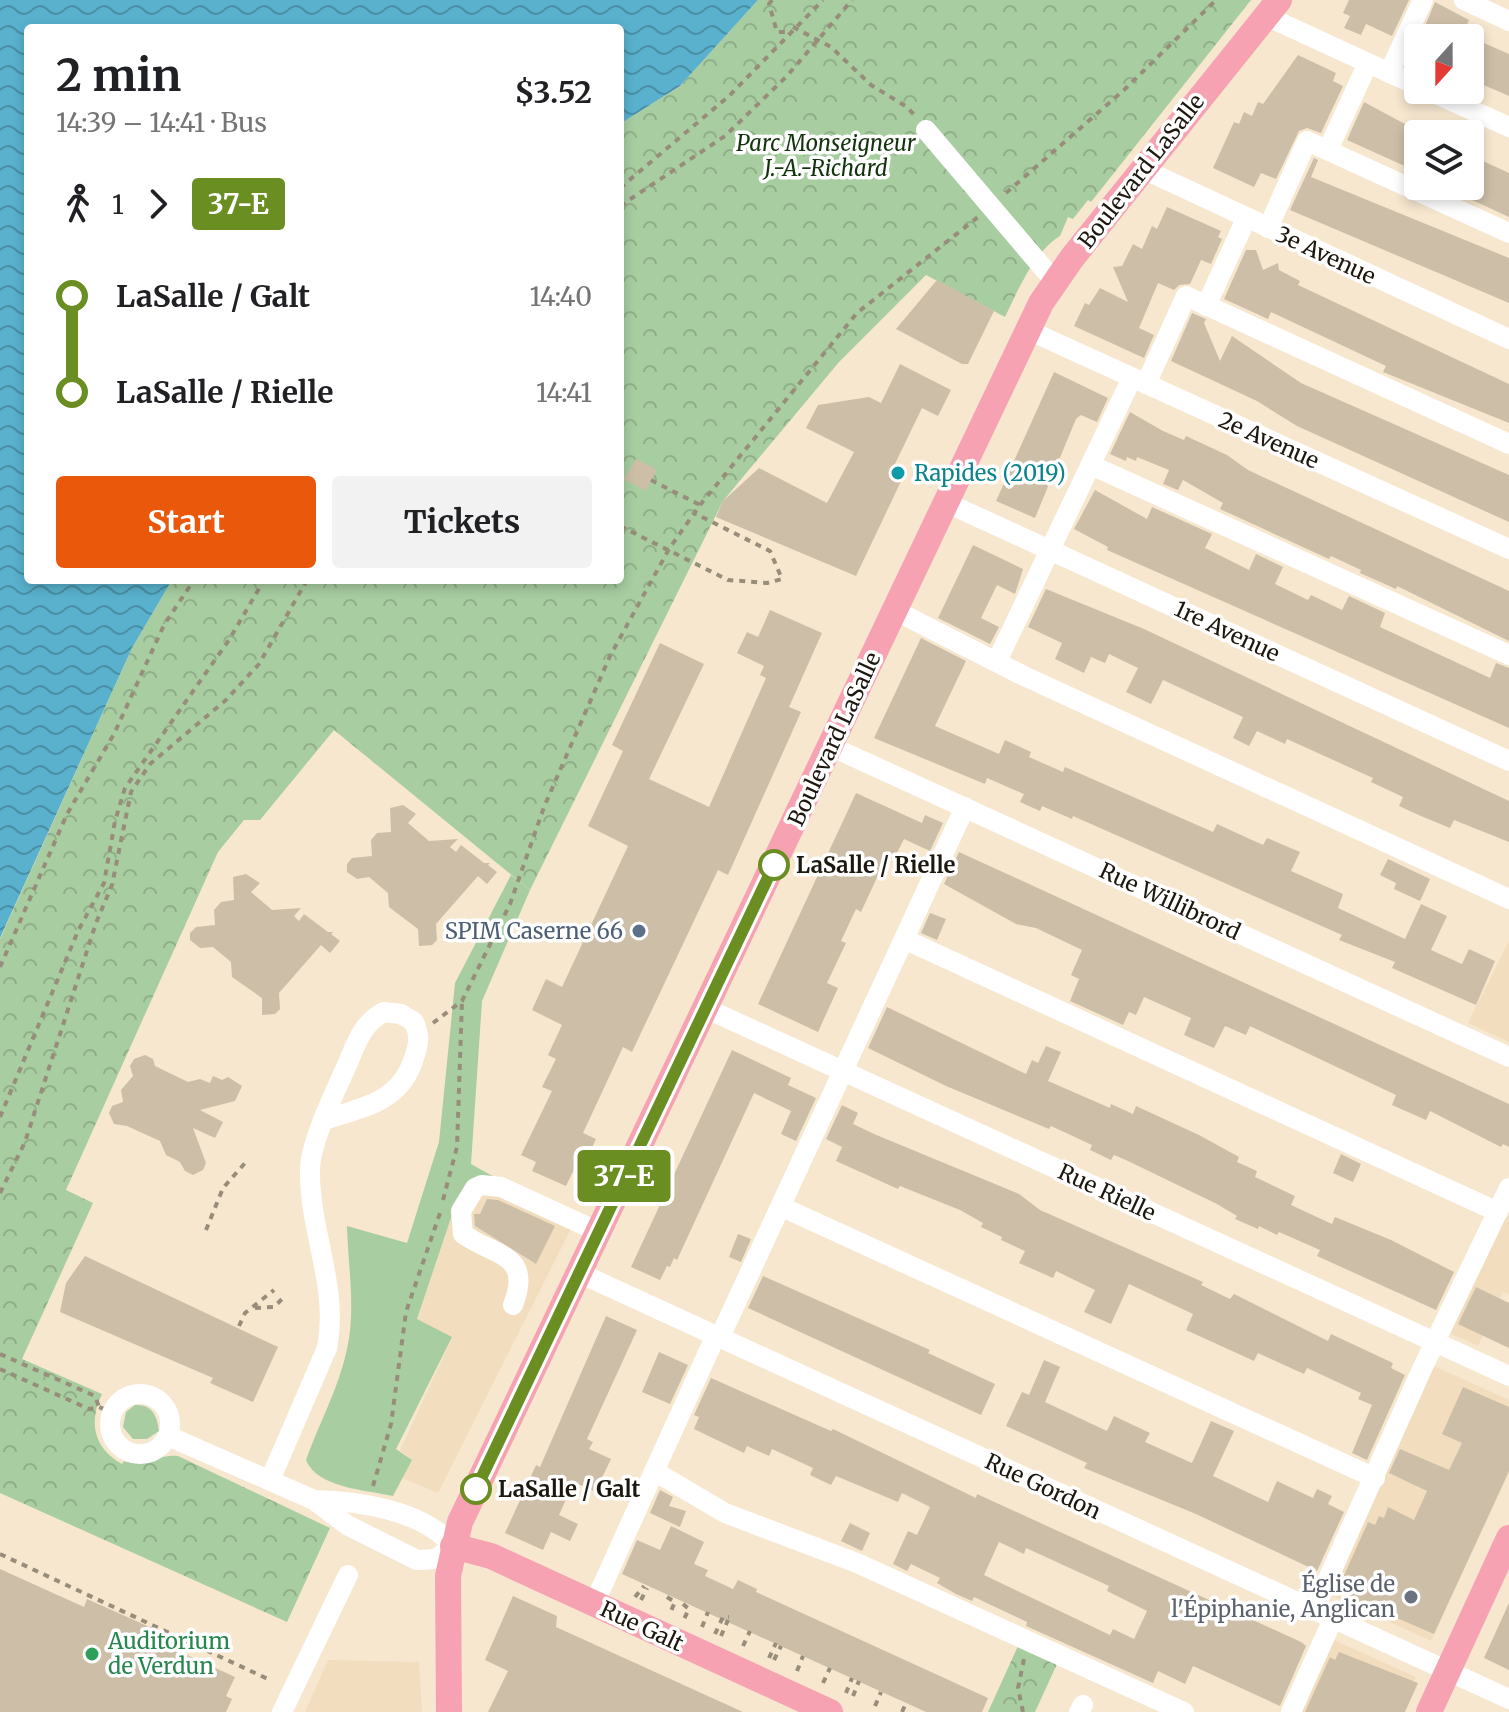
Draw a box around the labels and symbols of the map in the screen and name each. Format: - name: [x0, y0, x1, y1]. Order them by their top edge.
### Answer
- north arrow: [1404, 24, 1484, 104]
- street label: Boulevard LaSalle: [1072, 88, 1210, 254]
- park label: Parc Monseigneur J.-A.-Richard: [736, 129, 917, 182]
- street label: 3e Avenue: [1272, 220, 1380, 290]
- street label: 2e Avenue: [1214, 405, 1324, 475]
- place label: Rapides (2019): [914, 459, 1066, 487]
- marker: Rapides (2019): [889, 464, 907, 482]
- street label: 1re Avenue: [1170, 594, 1284, 668]
- street label: Boulevard LaSalle: [781, 648, 887, 830]
- marker: LaSalle / Rielle: [759, 850, 789, 880]
- place label: LaSalle / Rielle: [796, 851, 956, 879]
- street label: Rue Willibrord: [1095, 856, 1245, 946]
- place label: SPIM Caserne 66: [445, 917, 623, 945]
- marker: SPIM Caserne 66: [630, 922, 648, 940]
- line badge: 37-E: [568, 1150, 680, 1202]
- street label: Rue Rielle: [1054, 1157, 1160, 1227]
- street label: Rue Gordon: [981, 1447, 1106, 1525]
- marker: LaSalle / Galt: [461, 1474, 491, 1504]
- place label: LaSalle / Galt: [498, 1475, 641, 1503]
- place label: Église de l'Épiphanie, Anglican: [1171, 1569, 1395, 1623]
- marker: Église de l'Épiphanie, Anglican: [1402, 1588, 1420, 1606]
- street label: Rue Galt: [596, 1595, 688, 1658]
- place label: Auditorium de Verdun: [107, 1627, 230, 1680]
- marker: Auditorium de Verdun: [83, 1645, 101, 1663]

